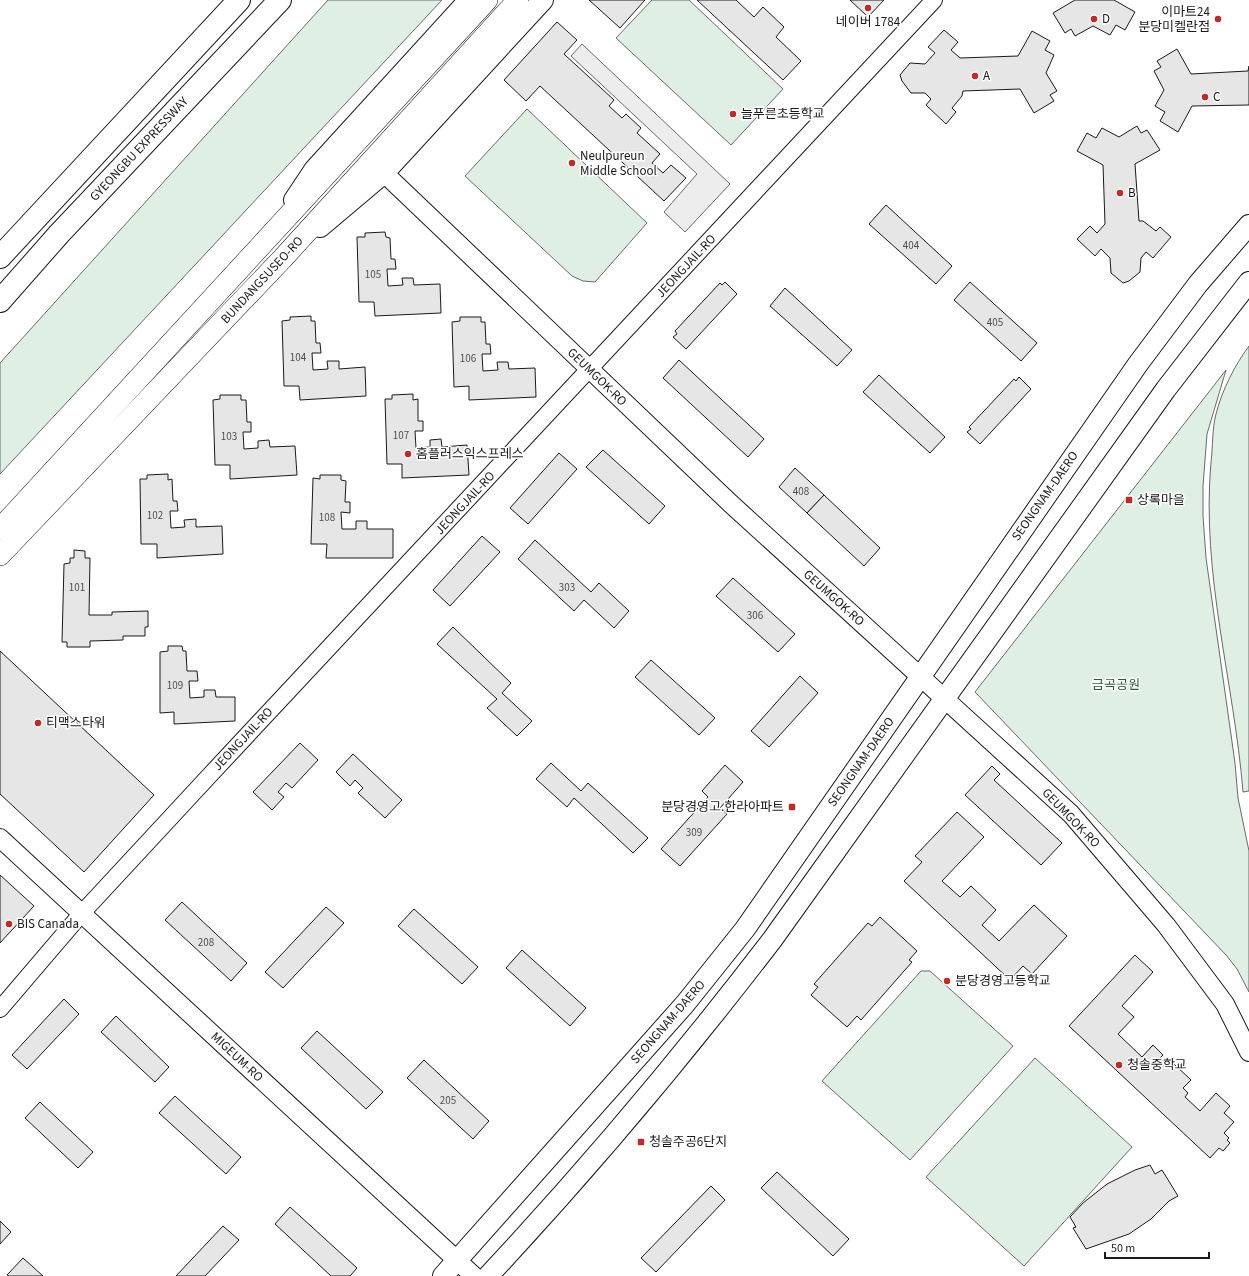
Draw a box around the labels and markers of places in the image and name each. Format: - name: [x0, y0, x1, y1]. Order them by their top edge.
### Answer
- marker: 네이버 1784: [863, 3, 873, 13]
- place label: 이마트24 분당미켈란점: [1138, 3, 1211, 36]
- place label: D: [1102, 10, 1110, 28]
- place label: 네이버 1784: [836, 13, 901, 31]
- marker: D: [1089, 14, 1099, 24]
- marker: 이마트24 분당미켈란점: [1213, 14, 1223, 24]
- place label: A: [983, 67, 991, 85]
- marker: A: [970, 71, 980, 81]
- place label: C: [1213, 88, 1220, 106]
- marker: C: [1200, 92, 1210, 102]
- place label: 늘푸른초등학교: [741, 105, 825, 123]
- marker: 늘푸른초등학교: [728, 109, 738, 119]
- place label: Neulpureun Middle School: [580, 147, 657, 180]
- marker: Neulpureun Middle School: [567, 158, 577, 168]
- place label: B: [1128, 184, 1136, 202]
- marker: B: [1115, 188, 1125, 198]
- place label: 홈플러스익스프레스: [416, 445, 524, 463]
- marker: 홈플러스익스프레스: [403, 449, 413, 459]
- place label: 상록마을: [1137, 491, 1185, 509]
- marker: 상록마을: [1124, 495, 1134, 505]
- place label: 티맥스타워: [46, 714, 106, 732]
- marker: 티맥스타워: [33, 718, 43, 728]
- place label: 분당경영고.한라아파트: [661, 798, 784, 816]
- marker: 분당경영고.한라아파트: [787, 802, 797, 812]
- place label: BIS Canada: [17, 915, 79, 933]
- marker: BIS Canada: [4, 919, 14, 929]
- place label: 분당경영고등학교: [955, 972, 1051, 990]
- marker: 분당경영고등학교: [942, 976, 952, 986]
- place label: 청솔중학교: [1127, 1056, 1187, 1074]
- marker: 청솔중학교: [1114, 1060, 1124, 1070]
- place label: 청솔주공6단지: [649, 1133, 727, 1151]
- marker: 청솔주공6단지: [636, 1137, 646, 1147]

